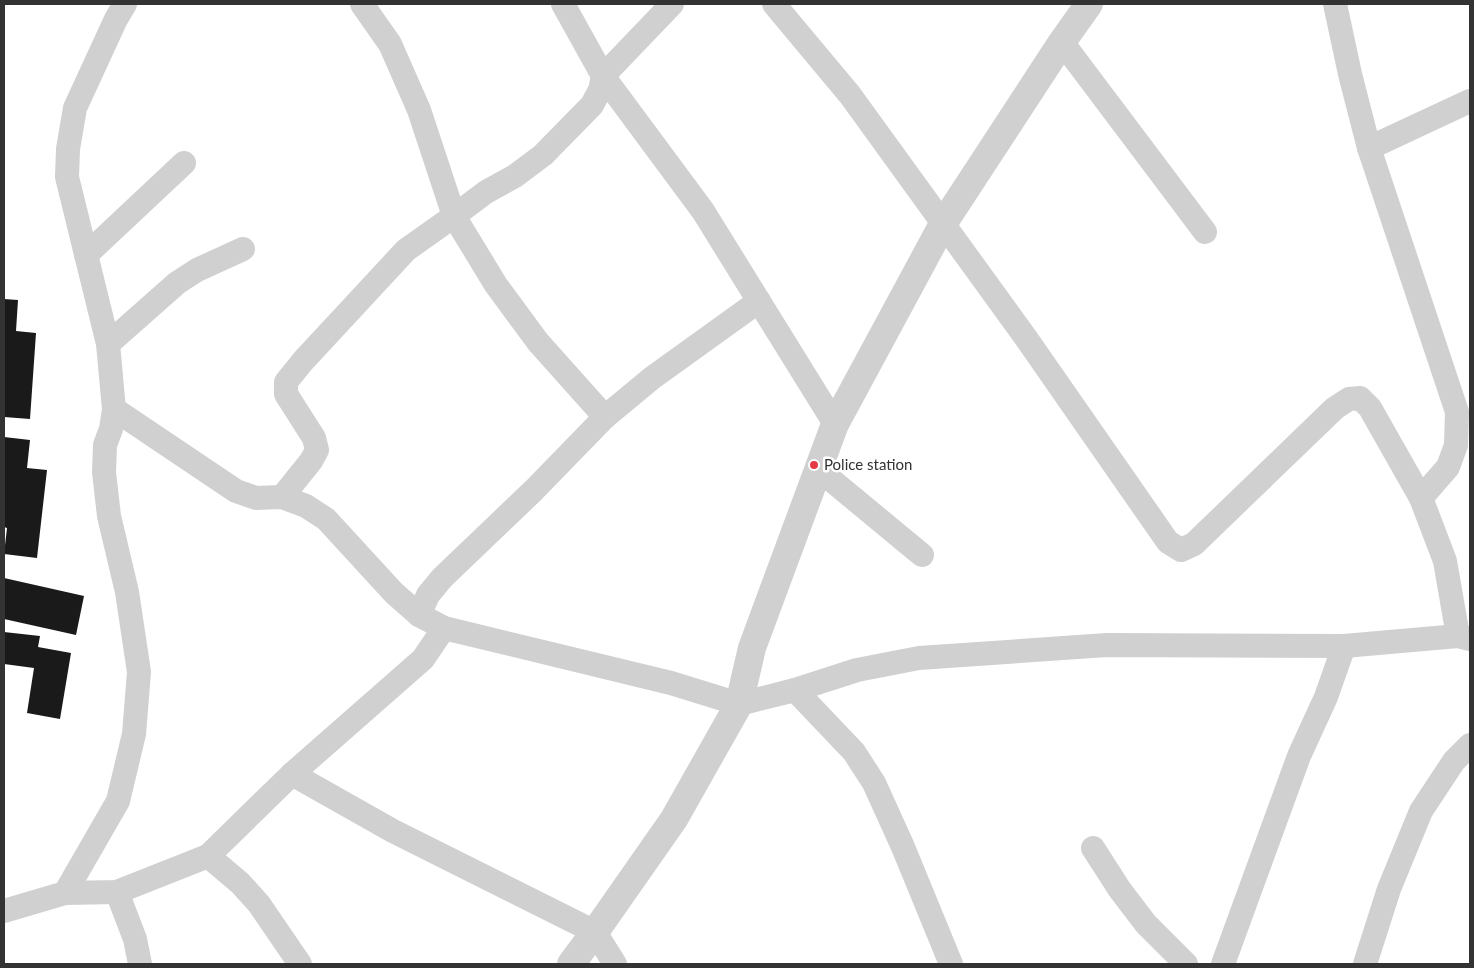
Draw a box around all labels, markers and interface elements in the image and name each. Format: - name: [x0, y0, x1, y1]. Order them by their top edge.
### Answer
- place label: Police station: [824, 455, 912, 473]
- marker: Police station: [808, 459, 820, 471]

